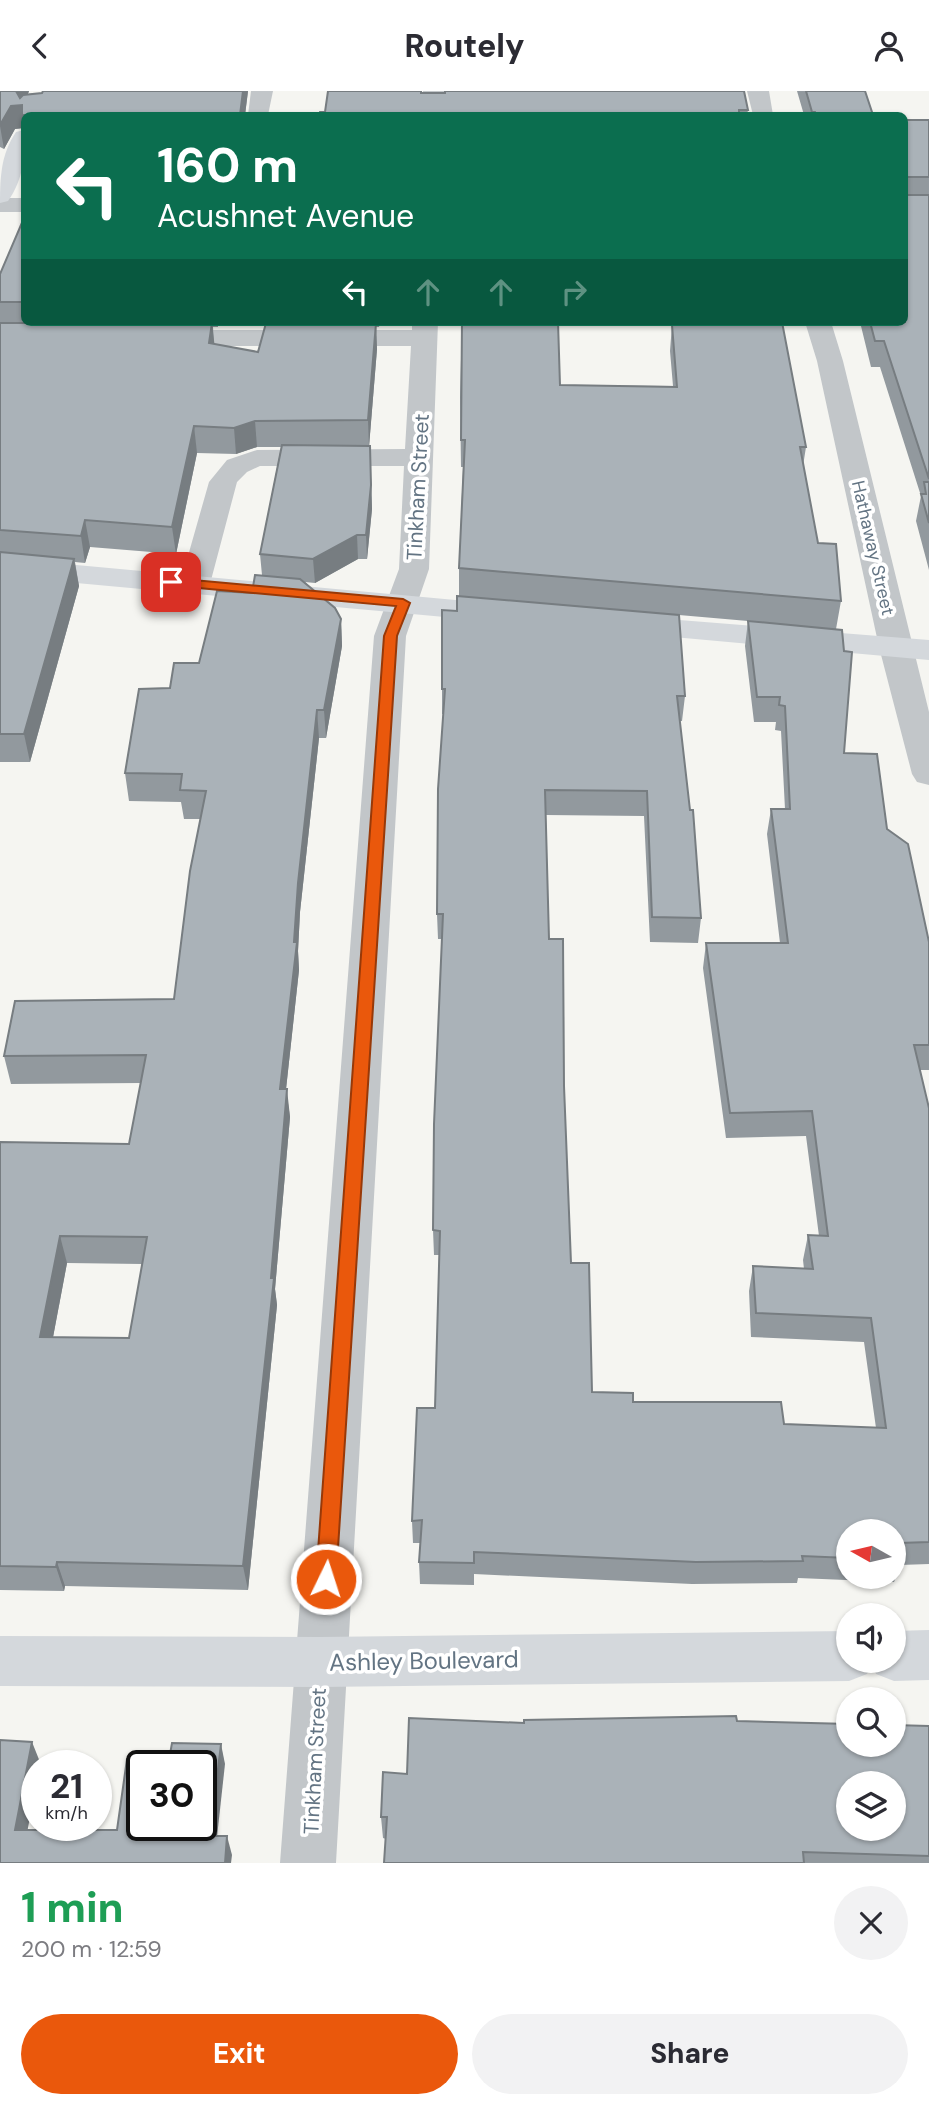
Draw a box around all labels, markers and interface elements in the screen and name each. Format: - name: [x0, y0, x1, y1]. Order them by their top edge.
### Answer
- text: Routely: [405, 25, 524, 67]
- icon: back: [21, 27, 59, 65]
- icon: person: [870, 27, 908, 65]
- text: 160 m: [157, 133, 298, 197]
- icon: left: [42, 140, 133, 231]
- text: Acushnet Avenue: [157, 195, 414, 237]
- icon: left: [336, 273, 374, 311]
- icon: ahead: [409, 273, 447, 311]
- icon: ahead: [482, 273, 520, 311]
- icon: right: [555, 273, 593, 311]
- street label: Tinkham Street: [400, 413, 436, 561]
- street label: Hathaway Street: [846, 478, 900, 618]
- pin: [141, 552, 201, 612]
- icon: arrive: [152, 563, 190, 601]
- north arrow: [836, 1519, 906, 1589]
- map controls: [836, 1519, 906, 1841]
- position arrow: [289, 1542, 363, 1616]
- button: sound: [836, 1603, 906, 1673]
- street label: Ashley Boulevard: [329, 1643, 519, 1678]
- street label: Tinkham Street: [297, 1687, 333, 1835]
- button: search: [836, 1687, 906, 1757]
- speed limit sign: 30: [126, 1750, 217, 1841]
- text: 21: [50, 1763, 83, 1809]
- button: layers: [836, 1771, 906, 1841]
- text: km/h: [45, 1801, 88, 1825]
- text: 1 min: [21, 1880, 124, 1935]
- button: close: [834, 1886, 908, 1960]
- text: 200 m · 12:59: [21, 1934, 162, 1964]
- button: Exit: [21, 2014, 458, 2094]
- button: Share: [472, 2014, 908, 2094]

